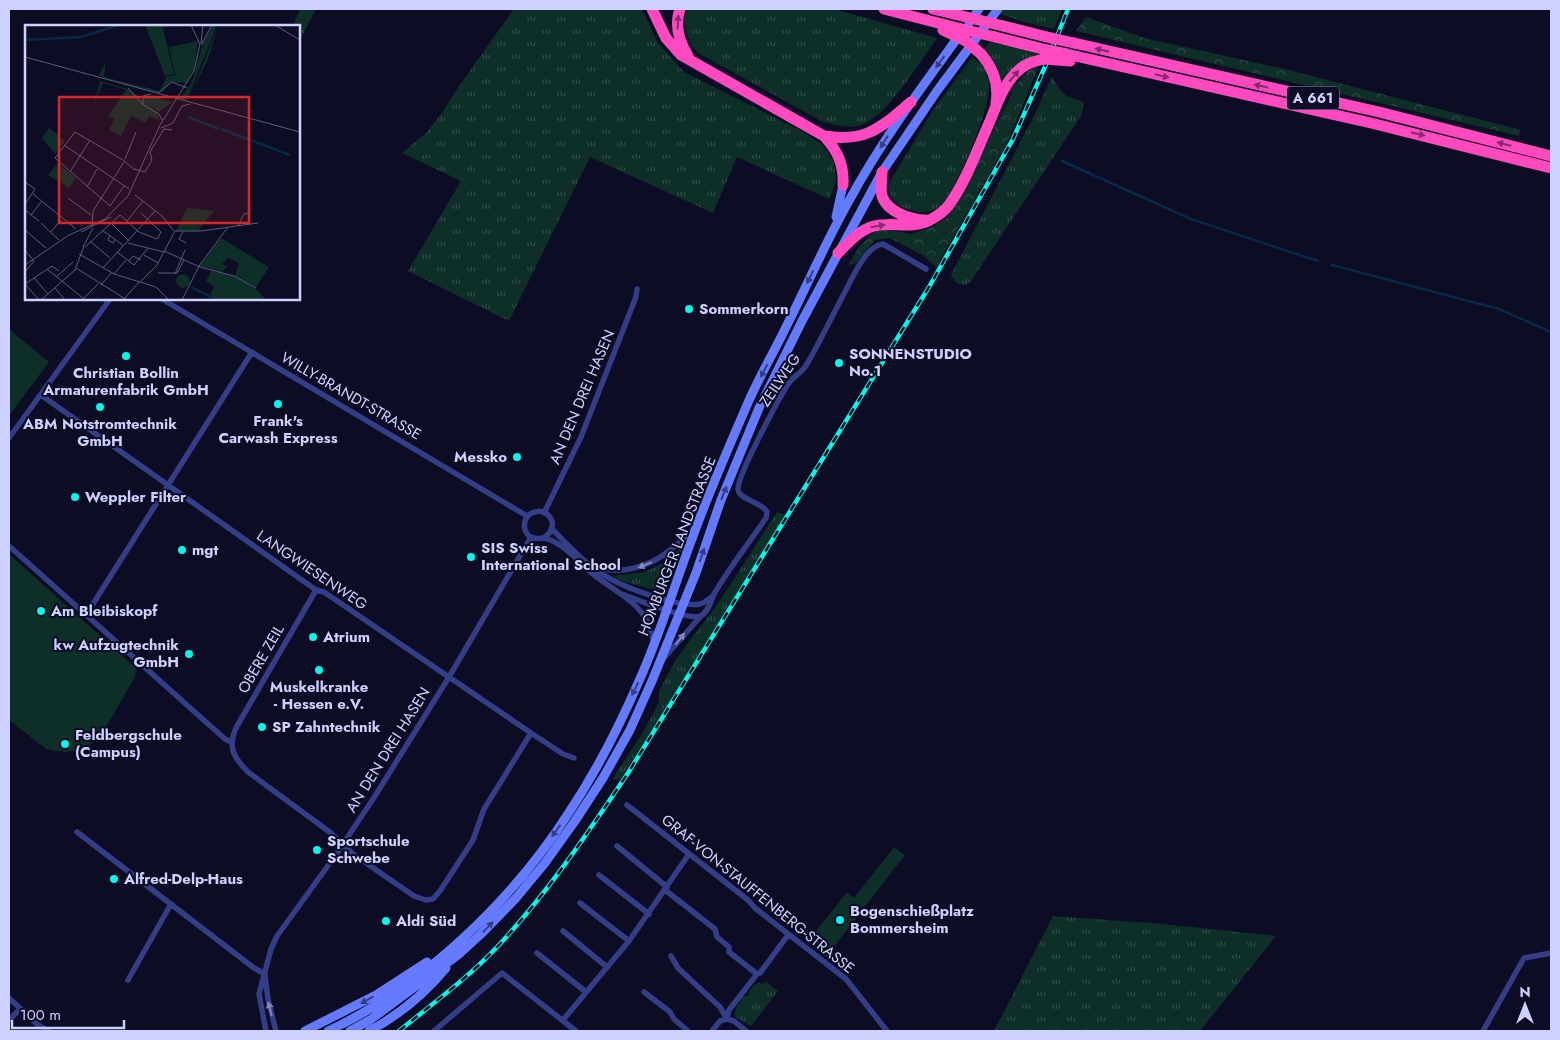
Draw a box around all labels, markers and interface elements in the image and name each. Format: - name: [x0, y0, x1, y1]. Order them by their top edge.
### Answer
- one-way arrow: [675, 13, 683, 29]
- inset map: [25, 25, 300, 300]
- one-way arrow: [1095, 46, 1110, 54]
- one-way arrow: [935, 55, 945, 69]
- one-way arrow: [1008, 70, 1019, 82]
- one-way arrow: [1154, 72, 1170, 80]
- one-way arrow: [1253, 82, 1268, 90]
- road number: A 661: [1287, 86, 1339, 110]
- one-way arrow: [1411, 130, 1426, 138]
- one-way arrow: [879, 135, 888, 149]
- one-way arrow: [1496, 140, 1511, 148]
- one-way arrow: [870, 222, 886, 230]
- one-way arrow: [806, 270, 814, 284]
- place label: Sommerkorn: [699, 298, 789, 320]
- marker: Sommerkorn: [683, 303, 695, 315]
- street label: AN DEN DREI HASEN: [544, 326, 620, 468]
- place label: SONNENSTUDIO No.1: [849, 343, 972, 382]
- street label: WILLY-BRANDT-STRASSE: [277, 347, 425, 445]
- street label: ZEILWEG: [754, 349, 806, 411]
- marker: Christian Bollin Armaturenfabrik GmbH: [120, 350, 132, 362]
- marker: SONNENSTUDIO No.1: [833, 357, 845, 369]
- place label: Christian Bollin Armaturenfabrik GmbH: [42, 362, 209, 401]
- one-way arrow: [760, 364, 768, 378]
- marker: Frank's Carwash Express: [272, 398, 284, 410]
- marker: ABM Notstromtechnik GmbH: [94, 401, 106, 413]
- place label: Frank's Carwash Express: [218, 410, 338, 449]
- place label: ABM Notstromtechnik GmbH: [22, 413, 177, 452]
- place label: Messko: [454, 446, 507, 468]
- marker: Messko: [511, 451, 523, 463]
- street label: HOMBURGER LANDSTRASSE: [633, 453, 721, 639]
- one-way arrow: [720, 485, 728, 500]
- place label: Weppler Filter: [85, 486, 187, 508]
- marker: Weppler Filter: [69, 491, 81, 503]
- street label: LANGWIESENWEG: [252, 525, 372, 615]
- place label: SIS Swiss International School: [481, 537, 621, 576]
- place label: mgt: [192, 539, 218, 561]
- marker: mgt: [176, 544, 188, 556]
- one-way arrow: [699, 548, 706, 563]
- marker: SIS Swiss International School: [465, 551, 477, 563]
- one-way arrow: [637, 561, 652, 569]
- place label: Am Bleibiskopf: [50, 600, 158, 622]
- marker: Am Bleibiskopf: [35, 605, 47, 617]
- street label: OBERE ZEIL: [232, 620, 290, 698]
- place label: Atrium: [322, 626, 370, 648]
- marker: Atrium: [307, 631, 319, 643]
- one-way arrow: [675, 633, 685, 646]
- place label: kw Aufzugtechnik GmbH: [54, 634, 179, 673]
- marker: kw Aufzugtechnik GmbH: [183, 648, 195, 660]
- marker: Muskelkranke - Hessen e.V.: [313, 664, 325, 676]
- place label: Muskelkranke - Hessen e.V.: [270, 676, 369, 715]
- one-way arrow: [631, 682, 639, 696]
- street label: AN DEN DREI HASEN: [340, 683, 436, 817]
- place label: SP Zahntechnik: [272, 716, 381, 738]
- marker: SP Zahntechnik: [256, 721, 268, 733]
- place label: Feldbergschule (Campus): [75, 724, 182, 763]
- marker: Feldbergschule (Campus): [59, 738, 71, 750]
- street label: GRAF-VON-STAUFFENBERG-STRASSE: [657, 809, 859, 979]
- one-way arrow: [551, 824, 561, 838]
- place label: Sportschule Schwebe: [327, 830, 410, 869]
- marker: Sportschule Schwebe: [311, 844, 323, 856]
- place label: Alfred-Delp-Haus: [123, 868, 243, 890]
- marker: Alfred-Delp-Haus: [108, 873, 120, 885]
- place label: Bogenschießplatz Bommersheim: [850, 900, 974, 939]
- place label: Aldi Süd: [395, 910, 456, 932]
- marker: Bogenschießplatz Bommersheim: [834, 914, 846, 926]
- marker: Aldi Süd: [380, 915, 392, 927]
- one-way arrow: [482, 921, 494, 933]
- north arrow: [1500, 980, 1550, 1030]
- text: N: [1519, 982, 1531, 1002]
- one-way arrow: [360, 995, 373, 1004]
- scale bar: [12, 998, 125, 1030]
- one-way arrow: [266, 1001, 274, 1016]
- text: 100 m: [20, 1004, 61, 1026]

